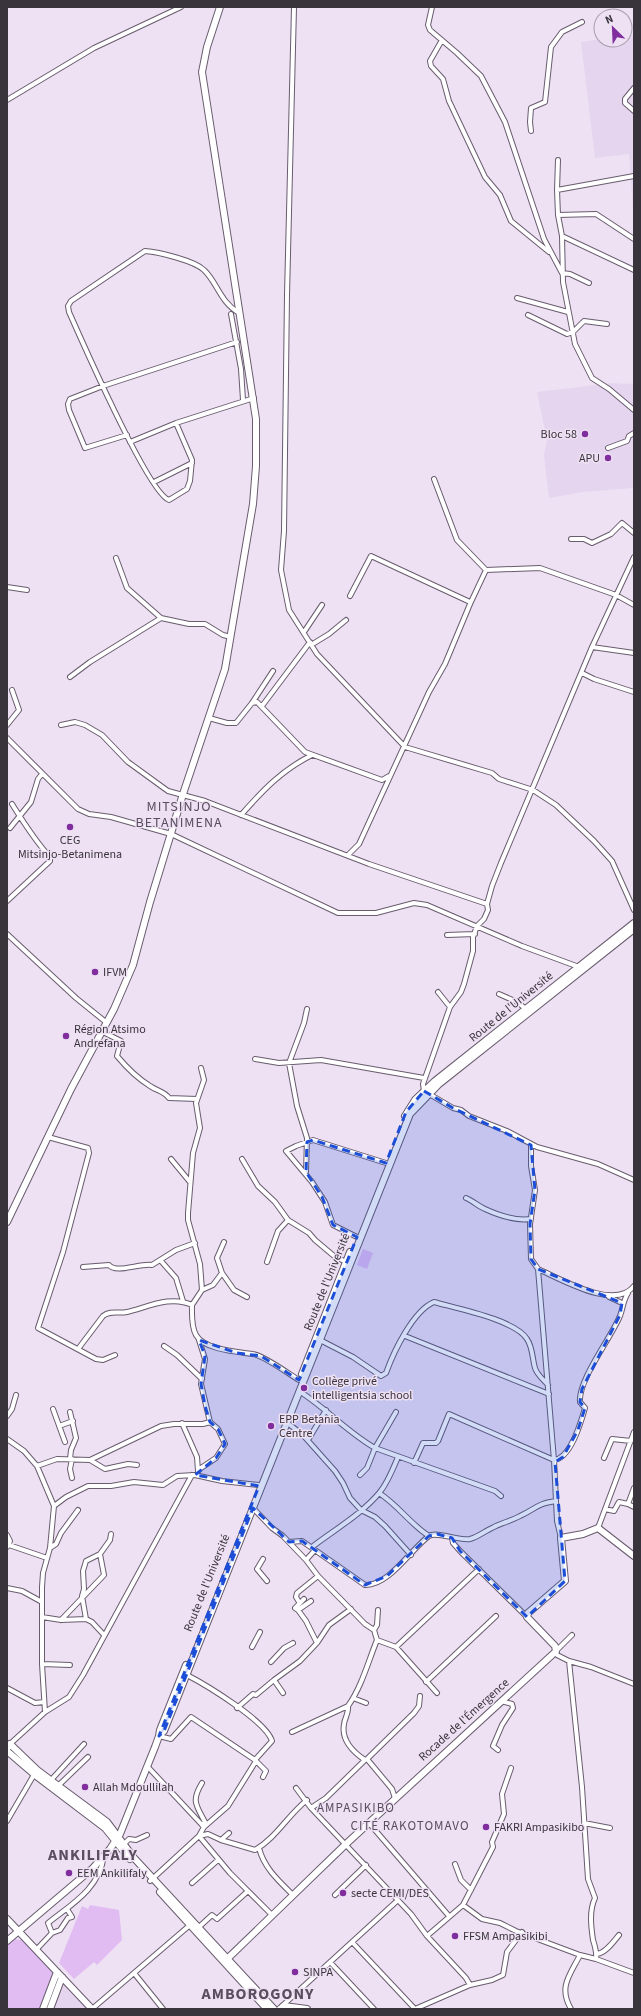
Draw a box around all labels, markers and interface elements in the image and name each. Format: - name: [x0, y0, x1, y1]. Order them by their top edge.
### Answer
- north arrow: [593, 8, 633, 48]
- text: N: [603, 11, 616, 28]
- place label: Bloc 58: [541, 426, 577, 443]
- marker: Bloc 58: [580, 429, 590, 439]
- place label: APU: [579, 450, 600, 467]
- marker: APU: [603, 453, 613, 463]
- district label: MITSINJO BETANIMENA: [135, 797, 223, 833]
- marker: CEG Mitsinjo-Betanimena: [65, 822, 75, 832]
- place label: CEG Mitsinjo-Betanimena: [18, 832, 122, 863]
- place label: IFVM: [103, 964, 127, 981]
- marker: IFVM: [90, 967, 100, 977]
- street label: Route de l'Université: [465, 968, 557, 1046]
- place label: Région Atsimo Andrefana: [74, 1021, 146, 1052]
- marker: Région Atsimo Andrefana: [61, 1031, 71, 1041]
- street label: Route de l'Université: [300, 1231, 354, 1333]
- place label: Collège privé intelligentsia school: [312, 1373, 412, 1404]
- marker: Collège privé intelligentsia school: [299, 1383, 309, 1393]
- place label: EPP Betania Centre: [279, 1411, 340, 1442]
- marker: EPP Betania Centre: [266, 1421, 276, 1431]
- street label: Route de l'Université: [180, 1532, 234, 1634]
- street label: Rocade de l'Émergence: [415, 1675, 513, 1765]
- place label: Allah Mdoullilah: [93, 1779, 174, 1796]
- marker: Allah Mdoullilah: [80, 1782, 90, 1792]
- district label: AMPASIKIBO: [317, 1799, 395, 1817]
- district label: CITÉ RAKOTOMAVO: [350, 1817, 470, 1835]
- place label: FAKRI Ampasikibo: [494, 1819, 584, 1836]
- marker: FAKRI Ampasikibo: [481, 1822, 491, 1832]
- district label: ANKILIFALY: [47, 1844, 138, 1866]
- place label: EEM Ankilifaly: [77, 1865, 147, 1882]
- marker: EEM Ankilifaly: [64, 1868, 74, 1878]
- place label: secte CEMI/DES: [351, 1885, 429, 1902]
- marker: secte CEMI/DES: [338, 1888, 348, 1898]
- place label: FFSM Ampasikibi: [463, 1928, 548, 1945]
- marker: FFSM Ampasikibi: [450, 1931, 460, 1941]
- place label: SINPA: [303, 1964, 334, 1981]
- marker: SINPA: [290, 1967, 300, 1977]
- district label: AMBOROGONY: [201, 1983, 314, 2005]

